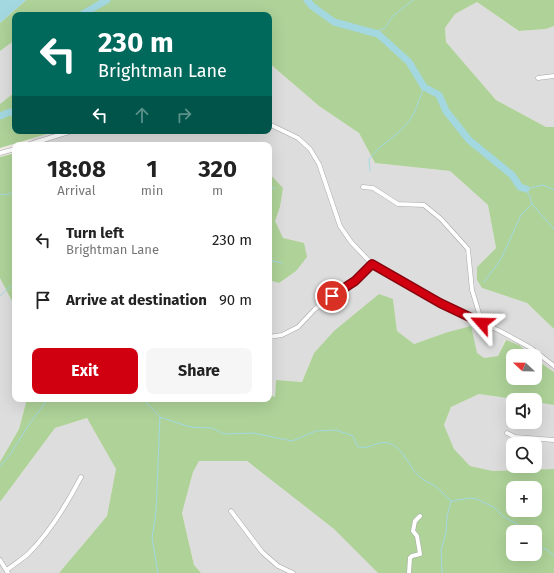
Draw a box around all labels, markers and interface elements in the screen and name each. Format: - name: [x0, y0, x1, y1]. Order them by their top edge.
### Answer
- text: 230 m: [98, 26, 174, 59]
- icon: left: [32, 28, 84, 80]
- text: Brightman Lane: [98, 60, 227, 82]
- icon: left: [89, 104, 111, 126]
- icon: ahead: [131, 104, 153, 126]
- icon: right: [173, 104, 195, 126]
- text: 18:08: [47, 155, 106, 183]
- text: 1: [146, 155, 158, 183]
- text: 320: [198, 155, 237, 183]
- text: Arrival: [57, 183, 95, 198]
- text: min: [141, 183, 163, 198]
- text: m: [212, 183, 223, 198]
- text: Turn left: [66, 224, 124, 242]
- icon: left: [32, 229, 54, 251]
- text: 230 m: [212, 231, 252, 249]
- text: Brightman Lane: [66, 242, 159, 257]
- pin: [315, 279, 349, 313]
- icon: arrive: [321, 285, 343, 307]
- icon: arrive: [32, 289, 54, 311]
- text: Arrive at destination: [66, 291, 207, 309]
- text: 90 m: [219, 291, 252, 309]
- position arrow: [461, 302, 503, 344]
- button: Exit: [32, 348, 138, 394]
- button: Share: [146, 348, 252, 394]
- north arrow: [506, 349, 542, 385]
- map controls: [506, 349, 542, 561]
- button: sound: [506, 393, 542, 429]
- button: search: [506, 437, 542, 473]
- button: +: [506, 481, 542, 517]
- button: −: [506, 525, 542, 561]

